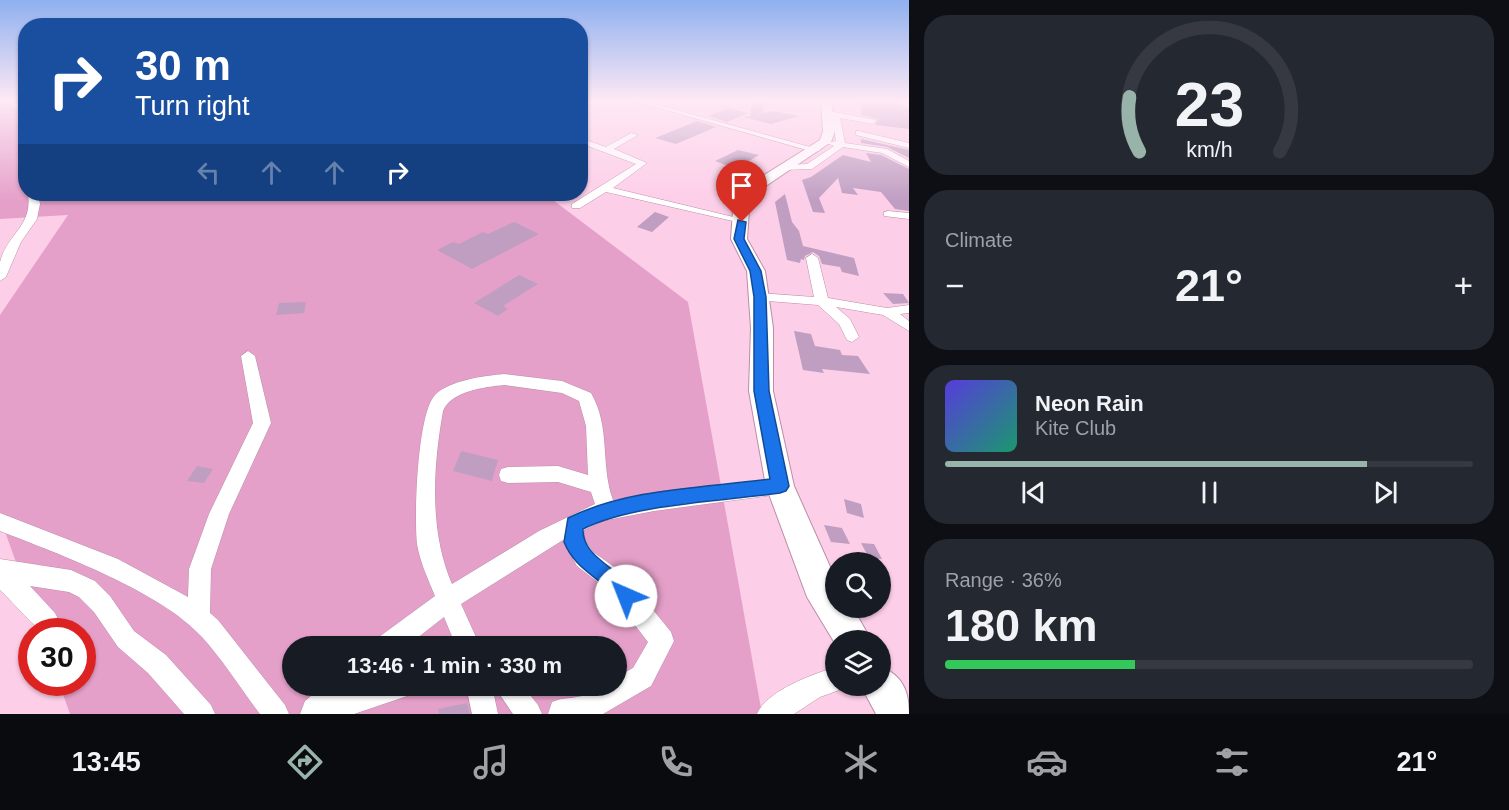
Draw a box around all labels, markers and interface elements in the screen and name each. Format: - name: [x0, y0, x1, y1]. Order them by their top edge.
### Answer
- icon: right: [36, 42, 114, 120]
- text: 30 m: [135, 42, 231, 89]
- text: 23: [1174, 70, 1244, 139]
- text: Turn right: [135, 91, 250, 121]
- text: km/h: [1186, 138, 1232, 162]
- icon: left: [192, 156, 225, 189]
- icon: ahead: [255, 156, 288, 189]
- icon: ahead: [318, 156, 351, 189]
- icon: right: [381, 156, 414, 189]
- pin: [716, 160, 767, 222]
- icon: arrive: [725, 169, 758, 202]
- text: Climate: [945, 229, 1013, 251]
- text: 21°: [1175, 260, 1243, 311]
- text: −: [945, 267, 964, 304]
- text: +: [1454, 267, 1473, 304]
- text: Neon Rain: [1035, 391, 1144, 416]
- text: Kite Club: [1035, 417, 1116, 439]
- icon: previous: [1017, 476, 1050, 509]
- icon: pause: [1193, 476, 1226, 509]
- icon: next: [1369, 476, 1402, 509]
- map controls: [825, 552, 891, 696]
- button: search: [825, 552, 891, 618]
- position arrow: [594, 564, 658, 628]
- text: Range · 36%: [945, 569, 1062, 591]
- text: 180 km: [945, 600, 1098, 651]
- speed limit sign: 30: [18, 618, 96, 696]
- button: layers: [825, 630, 891, 696]
- text: 13:46 · 1 min · 330 m: [347, 653, 562, 678]
- icon: directions: [284, 741, 326, 783]
- icon: music: [470, 741, 512, 783]
- icon: phone: [655, 741, 697, 783]
- icon: climate: [840, 741, 882, 783]
- icon: car: [1026, 741, 1068, 783]
- icon: filters: [1211, 741, 1253, 783]
- text: 13:45: [72, 747, 141, 777]
- text: 21°: [1396, 747, 1437, 777]

